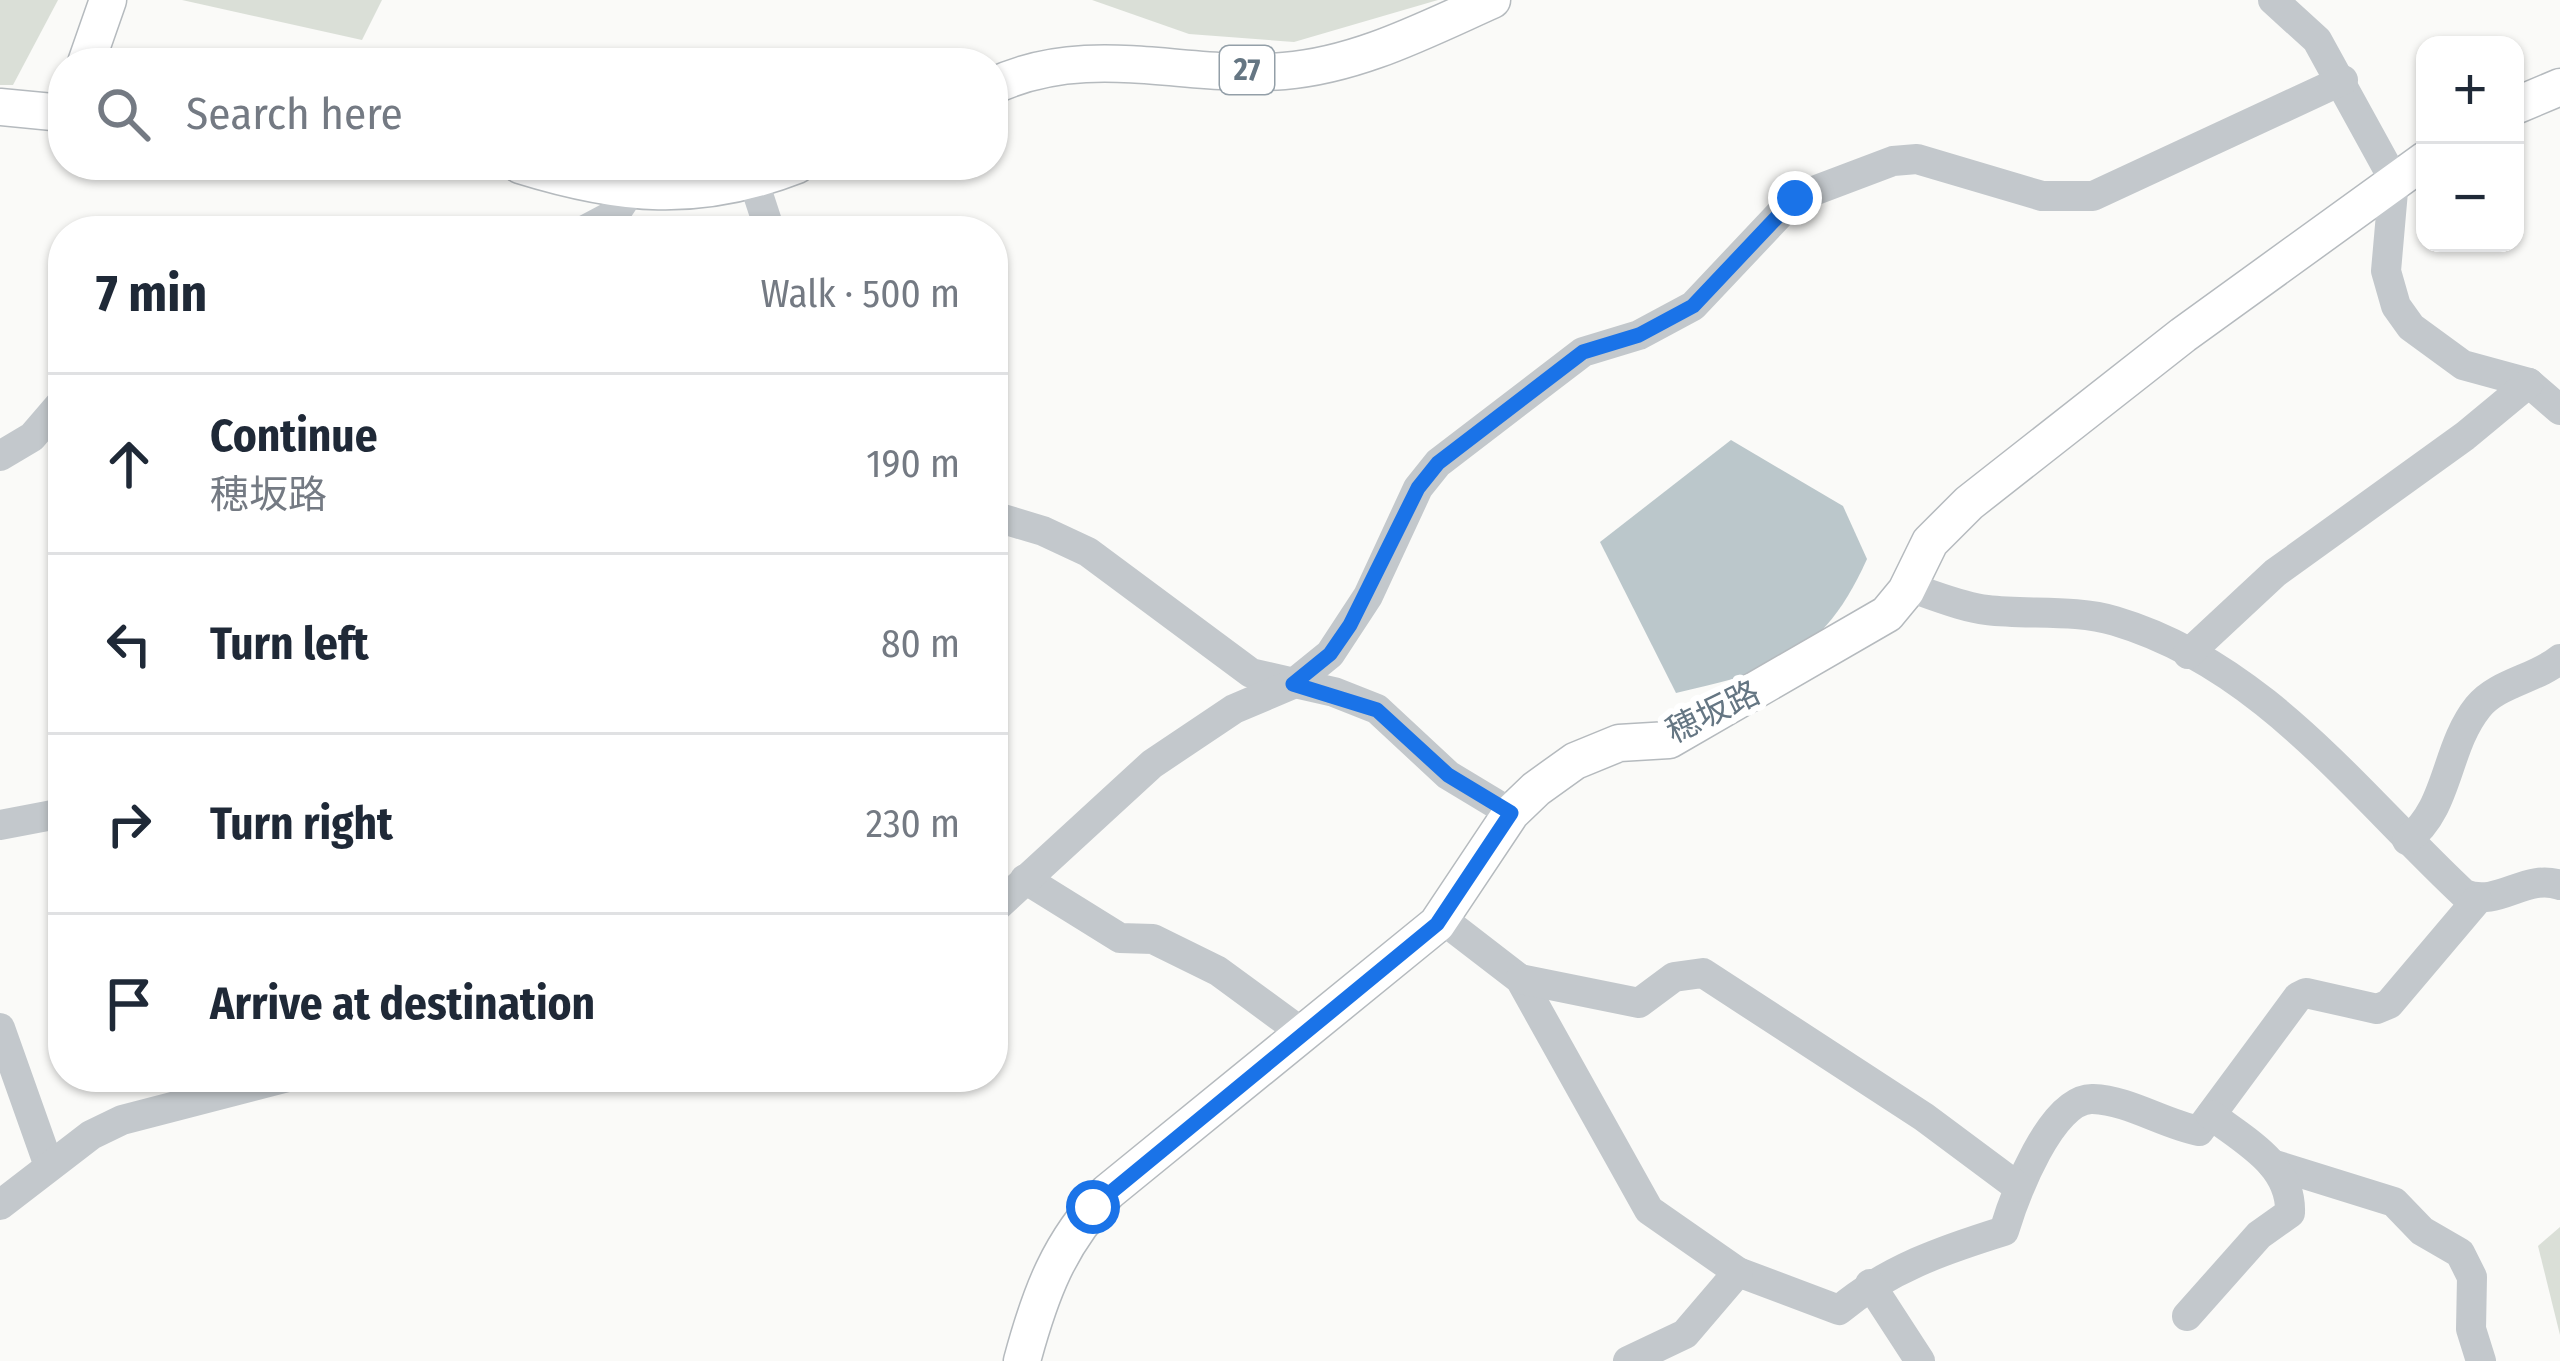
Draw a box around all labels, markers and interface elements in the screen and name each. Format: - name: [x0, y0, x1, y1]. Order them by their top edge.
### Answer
- map controls: [2416, 36, 2524, 252]
- button: +: [2416, 36, 2524, 144]
- road number: 27: [1220, 46, 1274, 94]
- search box: [48, 48, 1008, 180]
- icon: search: [90, 81, 156, 147]
- text: Search here: [186, 87, 403, 141]
- button: −: [2416, 144, 2524, 252]
- route end: [1768, 171, 1822, 225]
- text: 7 min: [96, 263, 207, 325]
- text: Walk · 500 m: [760, 271, 960, 317]
- text: Continue: [210, 409, 378, 463]
- icon: ahead: [96, 431, 162, 497]
- text: 190 m: [866, 441, 960, 487]
- text: 穂坂路: [210, 472, 327, 518]
- icon: left: [96, 611, 162, 677]
- text: Turn left: [210, 617, 369, 671]
- text: 80 m: [881, 621, 960, 667]
- street label: 穂坂路: [1660, 672, 1766, 752]
- icon: right: [96, 791, 162, 857]
- text: Turn right: [210, 797, 393, 851]
- text: 230 m: [866, 801, 960, 847]
- icon: arrive: [96, 971, 162, 1037]
- text: Arrive at destination: [210, 977, 595, 1031]
- route start: [1066, 1180, 1120, 1234]

